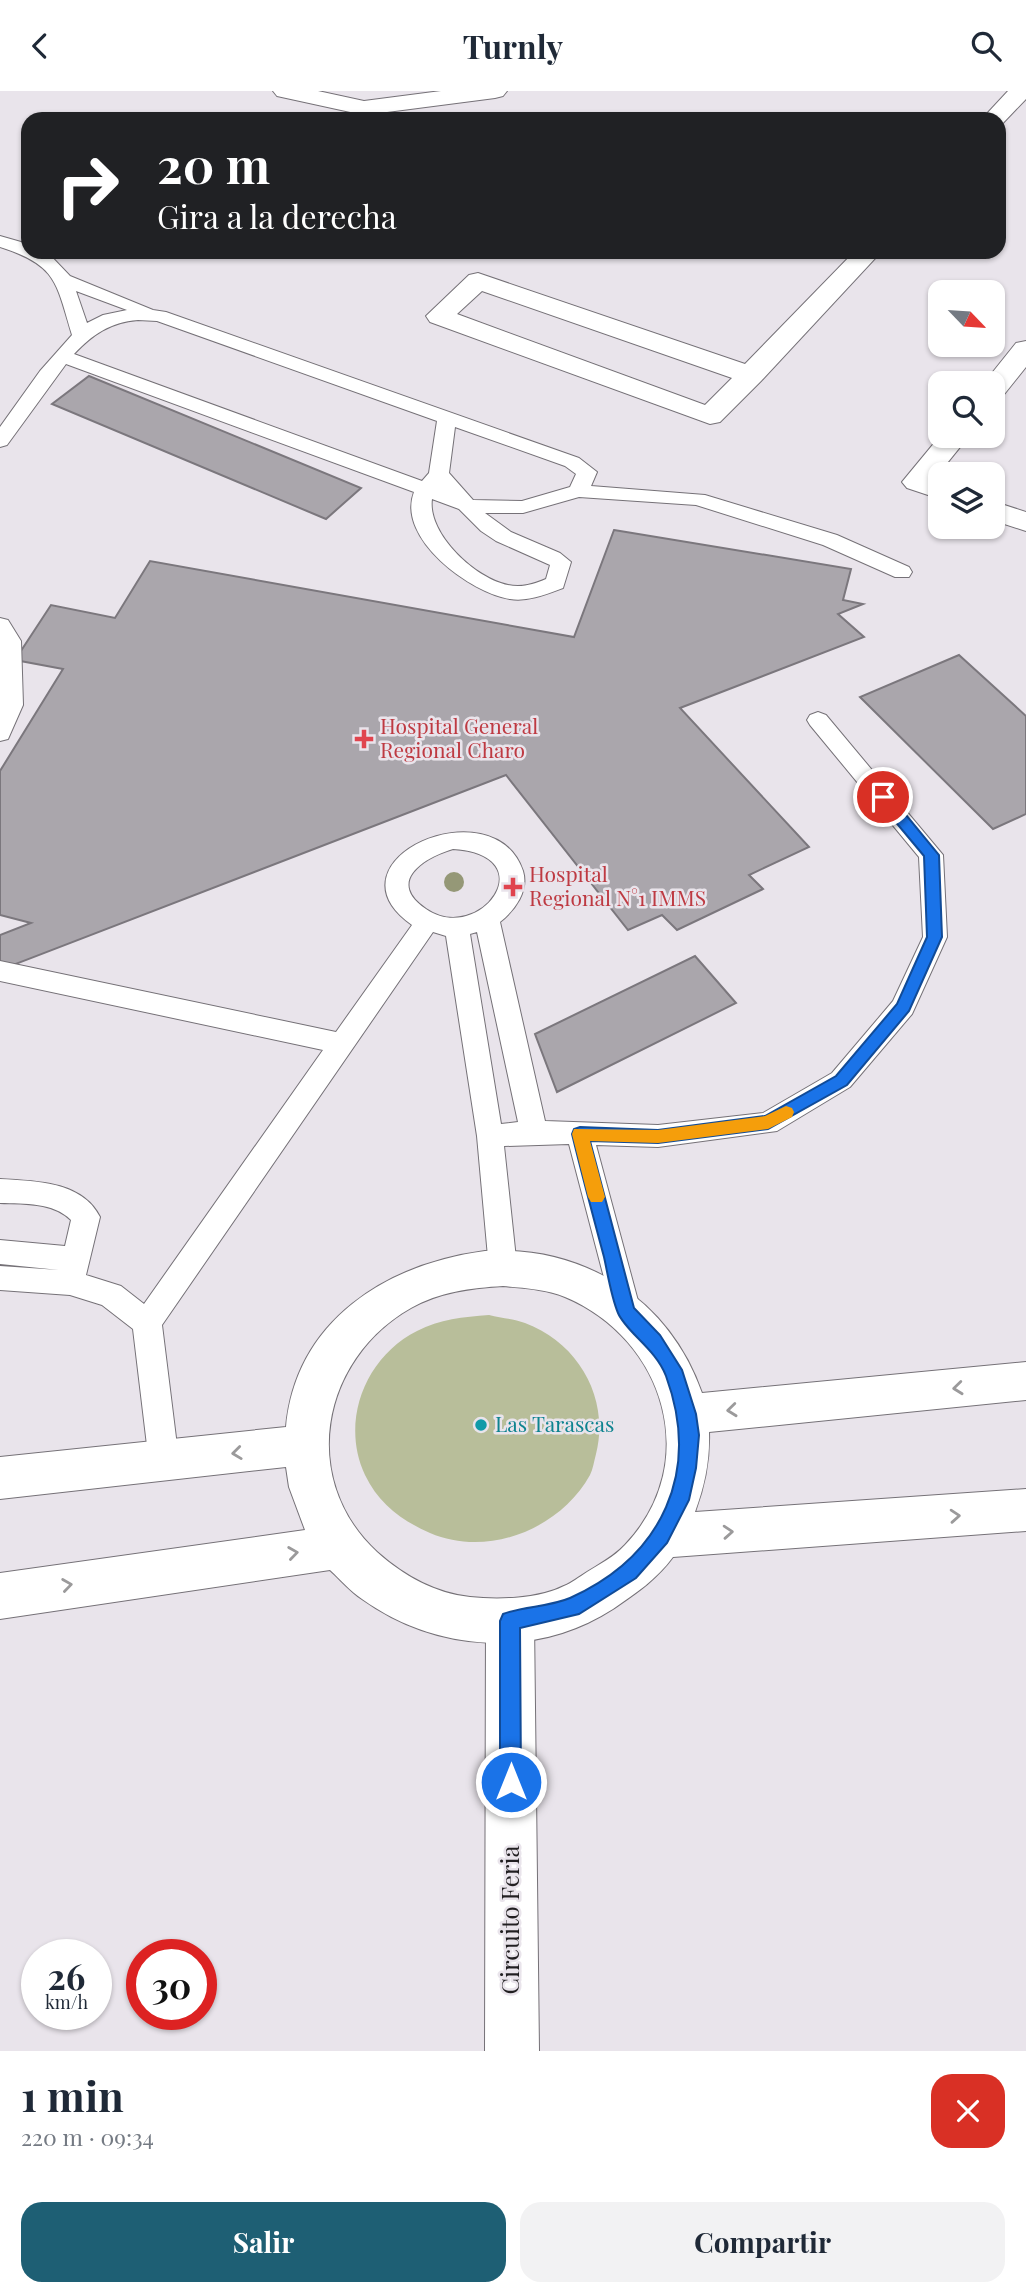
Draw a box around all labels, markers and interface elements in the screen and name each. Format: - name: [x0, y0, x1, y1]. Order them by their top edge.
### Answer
- text: Turnly: [463, 24, 563, 67]
- icon: back: [21, 27, 59, 65]
- icon: search: [967, 27, 1005, 65]
- text: 20 m: [157, 131, 270, 196]
- icon: right: [42, 140, 133, 231]
- text: Gira a la derecha: [157, 194, 397, 237]
- north arrow: [928, 280, 1004, 357]
- map controls: [928, 280, 1005, 539]
- button: search: [928, 371, 1005, 448]
- button: layers: [928, 462, 1005, 539]
- place label: Hospital General Regional Charo: [380, 711, 538, 763]
- marker: Hospital General Regional Charo: [354, 729, 374, 749]
- pin: [853, 767, 913, 827]
- icon: arrive: [864, 778, 902, 816]
- place label: Hospital Regional N°1 IMMS: [529, 859, 706, 911]
- marker: Hospital Regional N°1 IMMS: [503, 877, 523, 897]
- one-way arrow: [952, 1380, 963, 1395]
- one-way arrow: [726, 1402, 737, 1417]
- place label: Las Tarascas: [495, 1409, 614, 1437]
- marker: Las Tarascas: [473, 1417, 489, 1433]
- one-way arrow: [231, 1446, 243, 1461]
- one-way arrow: [950, 1509, 961, 1524]
- one-way arrow: [723, 1525, 734, 1540]
- one-way arrow: [287, 1546, 299, 1561]
- one-way arrow: [61, 1577, 73, 1592]
- position arrow: [474, 1745, 548, 1819]
- street label: Circuito Feria: [493, 1846, 525, 1994]
- speed limit sign: 30: [126, 1939, 217, 2030]
- text: 26: [48, 1952, 85, 1999]
- text: km/h: [45, 1990, 88, 2014]
- text: 1 min: [21, 2067, 124, 2123]
- button: close: [931, 2074, 1005, 2148]
- text: 220 m · 09:34: [21, 2121, 154, 2152]
- button: Salir: [21, 2202, 506, 2282]
- button: Compartir: [520, 2202, 1005, 2282]

